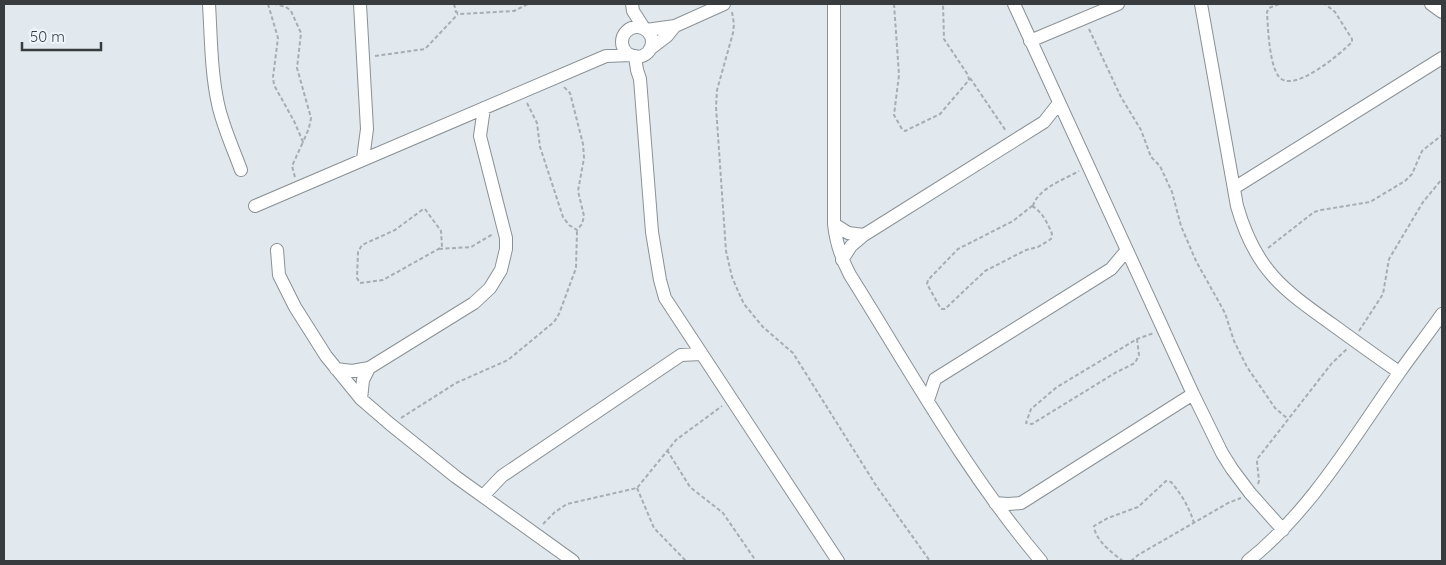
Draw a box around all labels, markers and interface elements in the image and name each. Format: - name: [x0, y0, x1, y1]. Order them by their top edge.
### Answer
- scale bar: [22, 20, 101, 52]
- text: 50 m: [30, 27, 65, 46]

